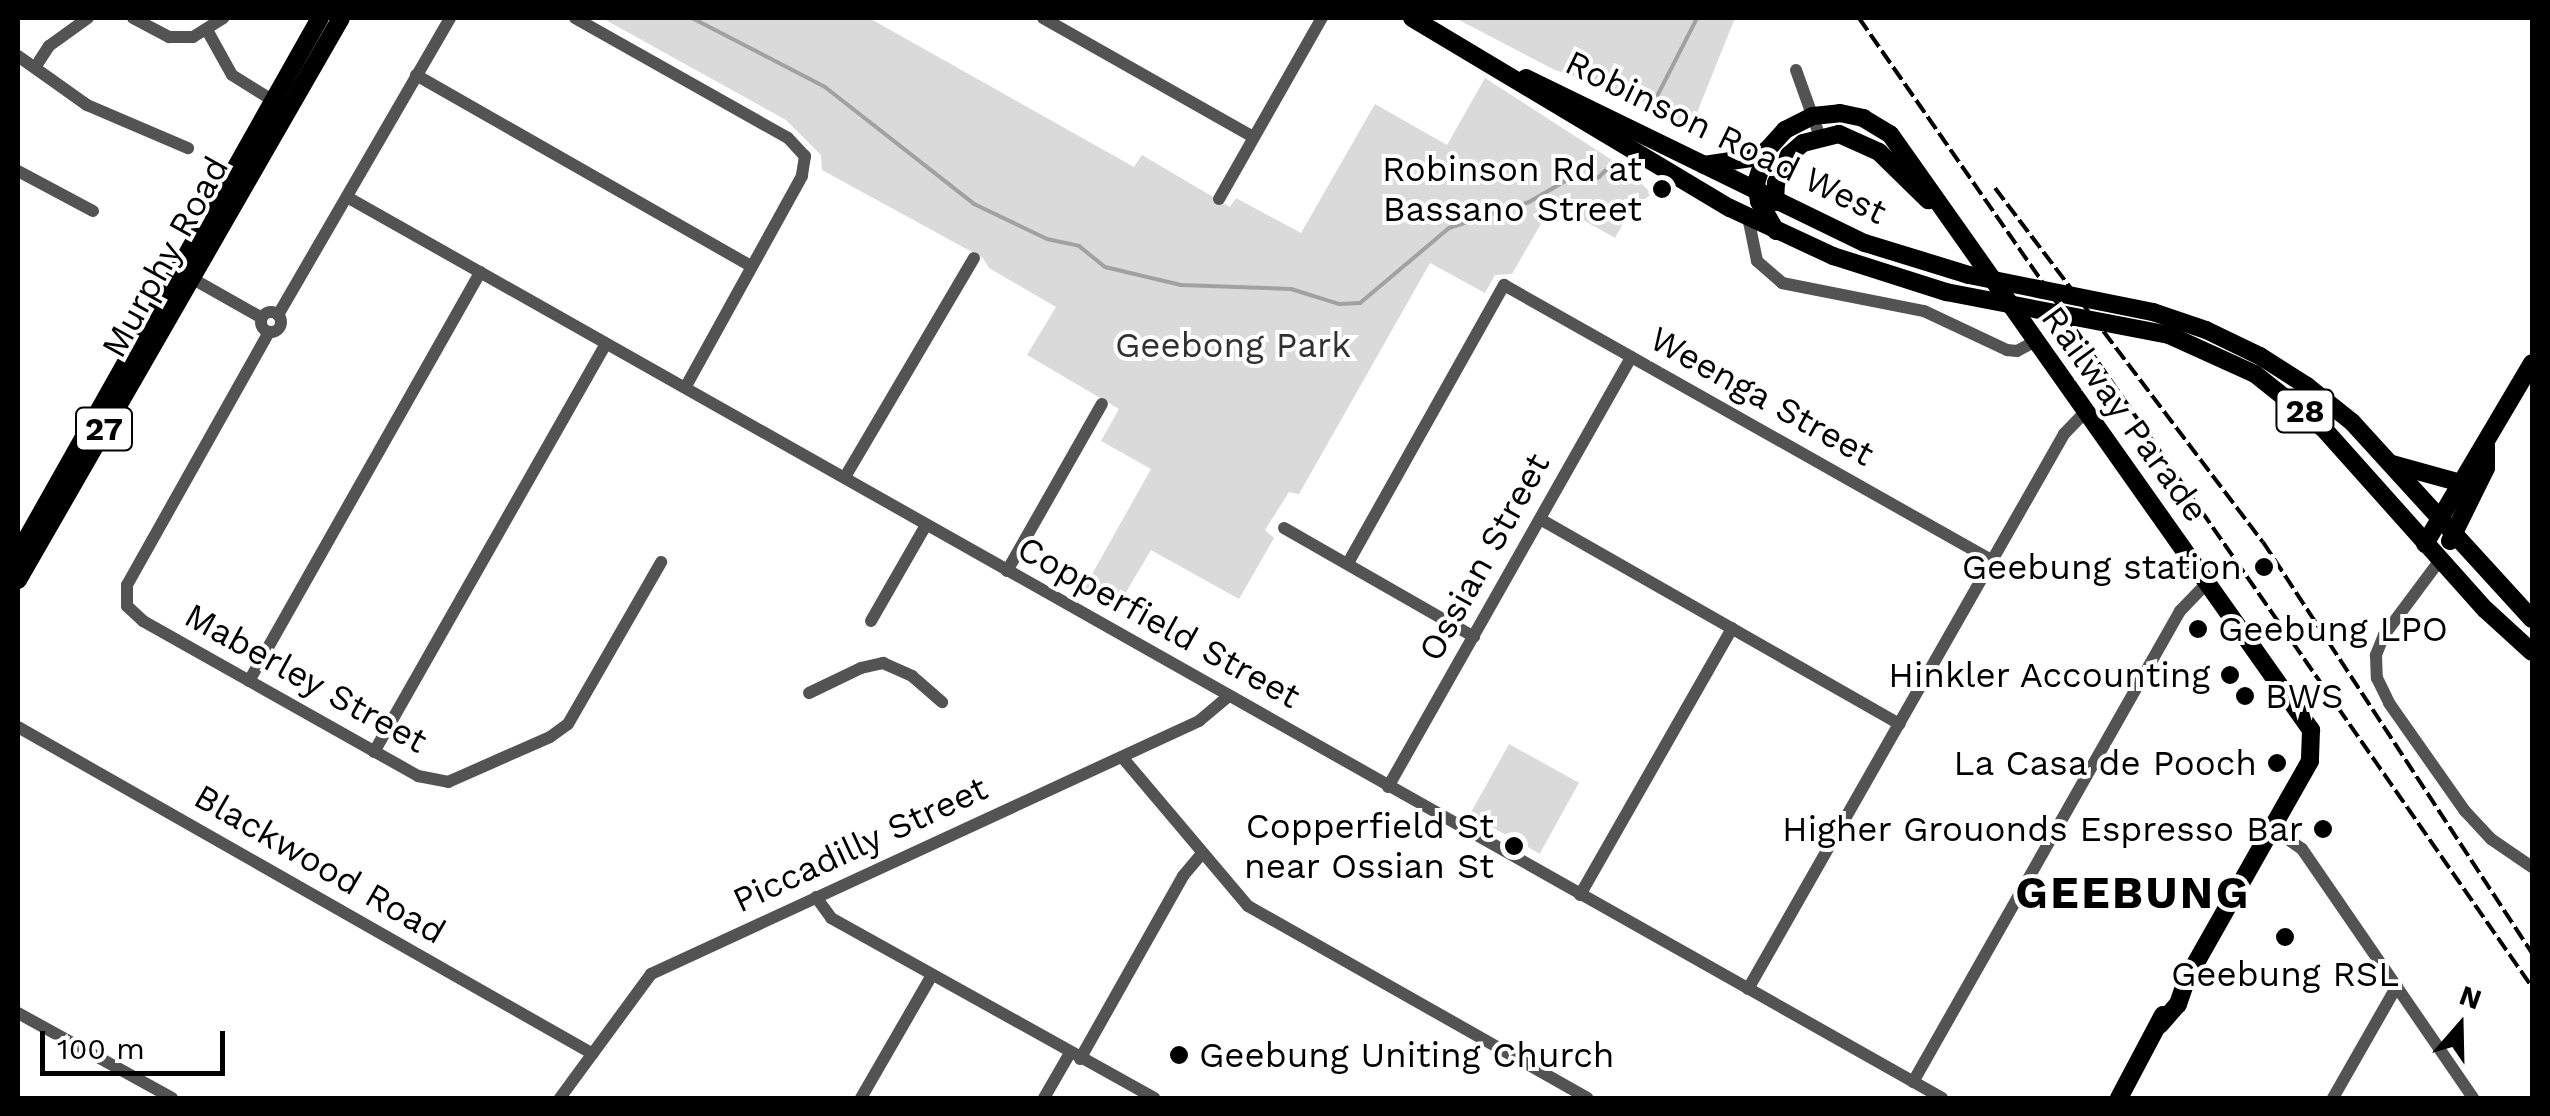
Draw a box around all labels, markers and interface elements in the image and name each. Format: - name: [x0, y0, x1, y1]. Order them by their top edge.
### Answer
- street label: Robinson Road West: [1558, 41, 1894, 233]
- place label: Robinson Rd at Bassano Street: [1382, 148, 1642, 230]
- street label: Murphy Road: [92, 149, 238, 365]
- marker: Robinson Rd at Bassano Street: [1651, 178, 1673, 200]
- street label: Railway Parade: [2032, 298, 2218, 530]
- street label: Weenga Street: [1642, 317, 1882, 475]
- park label: Geebong Park: [1115, 324, 1351, 366]
- road number: 28: [2275, 384, 2335, 438]
- road number: 27: [74, 402, 134, 456]
- street label: Ossian Street: [1410, 446, 1558, 668]
- street label: Copperfield Street: [1010, 527, 1308, 717]
- place label: Geebung station: [1962, 546, 2242, 588]
- marker: Geebung station: [2251, 554, 2277, 580]
- street label: Maberley Street: [177, 594, 435, 762]
- place label: Geebung LPO: [2218, 608, 2448, 650]
- marker: Geebung LPO: [2187, 618, 2209, 640]
- place label: Hinkler Accounting: [1886, 654, 2210, 696]
- marker: Hinkler Accounting: [2219, 664, 2241, 686]
- place label: BWS: [2265, 675, 2344, 717]
- marker: BWS: [2234, 685, 2256, 707]
- place label: La Casa de Pooch: [1952, 742, 2257, 784]
- marker: La Casa de Pooch: [2266, 752, 2288, 774]
- street label: Piccadilly Street: [726, 766, 994, 922]
- street label: Blackwood Road: [187, 775, 453, 953]
- place label: Copperfield St near Ossian St: [1243, 805, 1494, 887]
- place label: Higher Grouonds Espresso Bar: [1781, 808, 2303, 850]
- marker: Higher Grouonds Espresso Bar: [2312, 818, 2334, 840]
- marker: Copperfield St near Ossian St: [1503, 835, 1525, 857]
- district label: GEEBUNG: [2015, 866, 2251, 920]
- marker: Geebung RSL: [2274, 926, 2296, 948]
- place label: Geebung RSL: [2171, 953, 2399, 995]
- north arrow: [2410, 976, 2510, 1076]
- text: N: [2455, 978, 2486, 1016]
- scale bar: [45, 1011, 230, 1073]
- text: 100 m: [57, 1031, 145, 1066]
- place label: Geebung Uniting Church: [1199, 1034, 1615, 1076]
- marker: Geebung Uniting Church: [1168, 1044, 1190, 1066]

